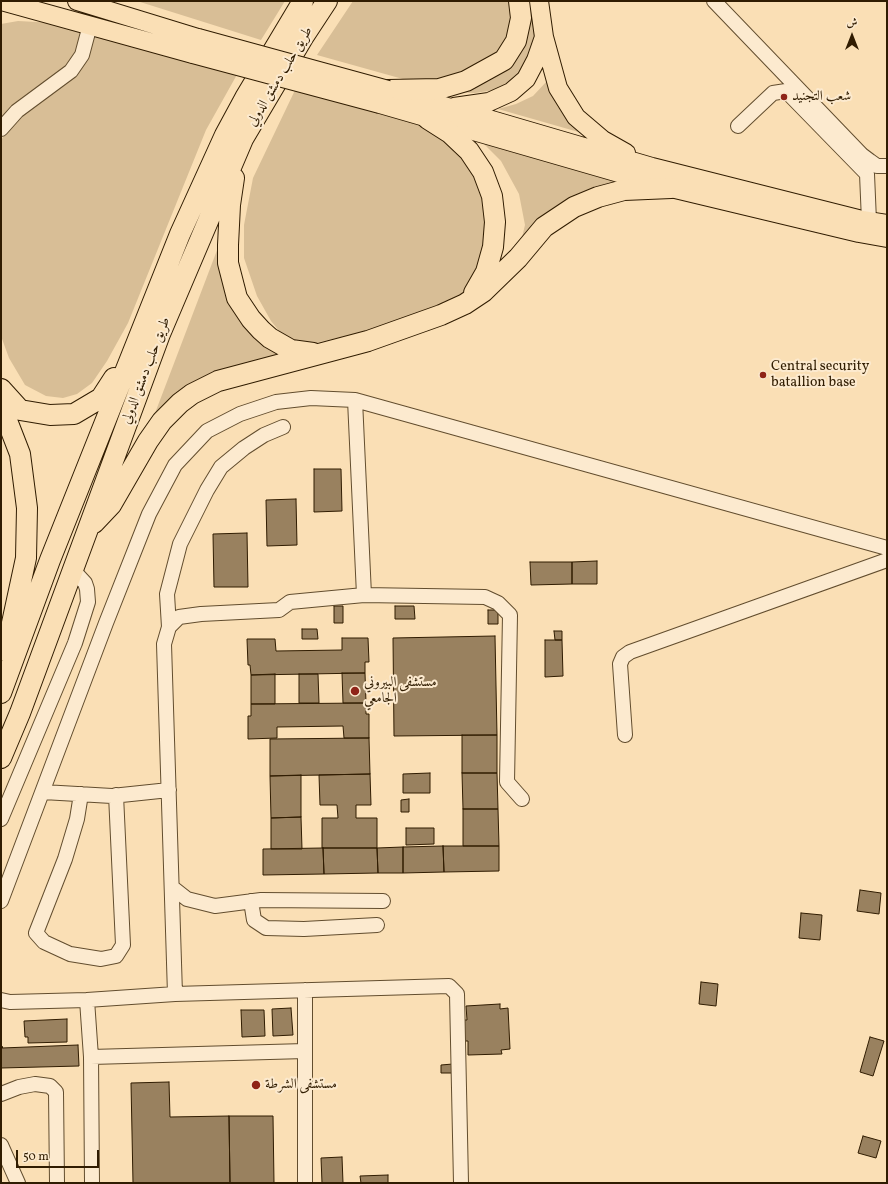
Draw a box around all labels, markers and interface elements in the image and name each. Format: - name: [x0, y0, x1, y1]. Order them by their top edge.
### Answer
- north arrow: [832, 16, 872, 56]
- text: ش: [847, 16, 857, 31]
- street label: طريق حلب دمشق الدولي: [245, 24, 317, 130]
- place label: شعب التجنيد: [792, 89, 851, 105]
- marker: شعب التجنيد: [779, 92, 789, 102]
- street label: طريق حلب دمشق الدولي: [119, 315, 175, 427]
- place label: Central security batallion base: [771, 359, 869, 392]
- marker: Central security batallion base: [758, 370, 768, 380]
- place label: مستشفى البيروني الجامعي: [364, 675, 437, 708]
- marker: مستشفى البيروني الجامعي: [349, 685, 361, 697]
- place label: مستشفى الشرطة: [265, 1077, 337, 1093]
- marker: مستشفى الشرطة: [250, 1079, 262, 1091]
- scale bar: [18, 1142, 101, 1168]
- text: 50 m: [23, 1149, 49, 1165]

